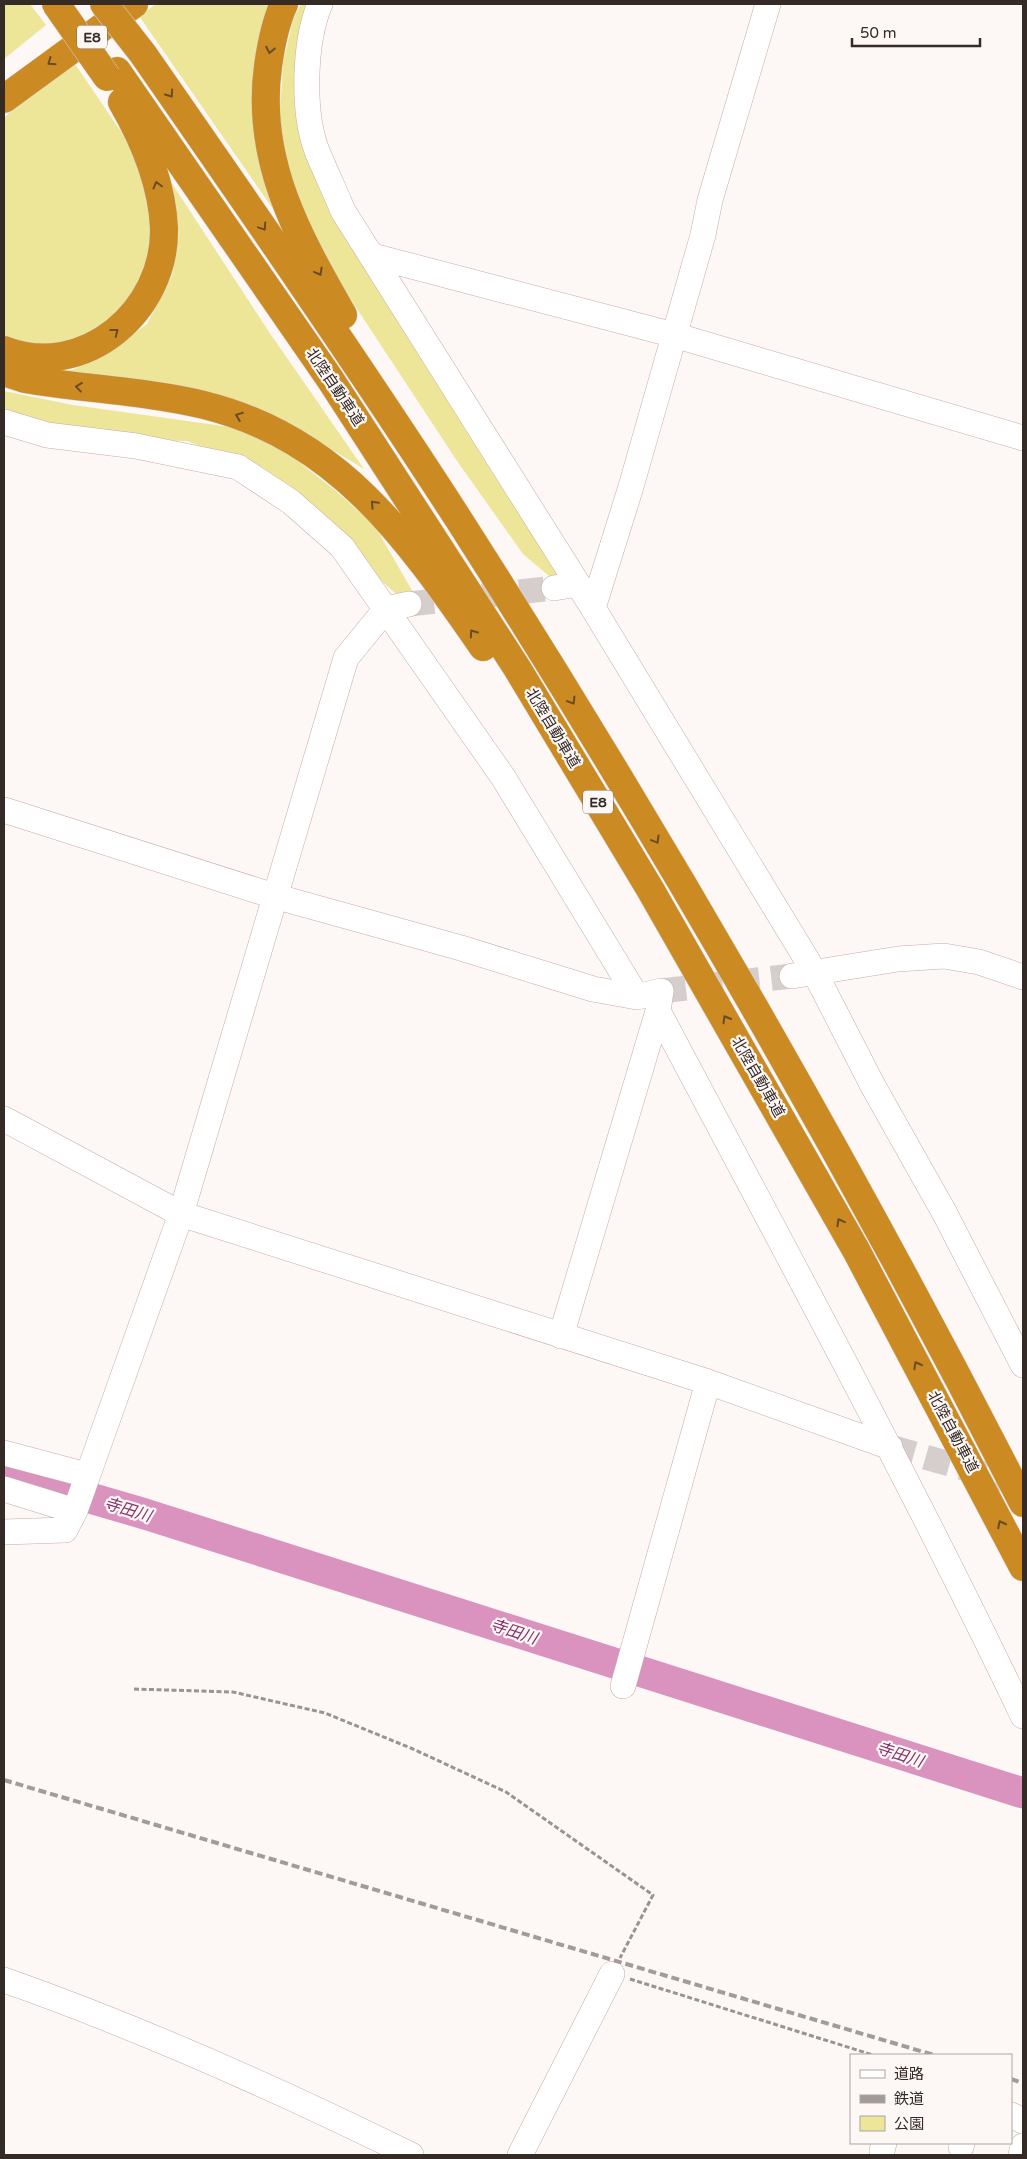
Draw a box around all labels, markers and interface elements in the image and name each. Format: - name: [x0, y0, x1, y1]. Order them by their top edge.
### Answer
- scale bar: [852, 15, 980, 47]
- text: 50 m: [860, 24, 897, 42]
- road number: E8: [77, 26, 107, 48]
- one-way arrow: [266, 46, 276, 55]
- one-way arrow: [47, 56, 57, 65]
- one-way arrow: [164, 88, 173, 98]
- one-way arrow: [152, 180, 163, 189]
- one-way arrow: [257, 222, 267, 231]
- one-way arrow: [312, 267, 322, 276]
- one-way arrow: [109, 329, 118, 337]
- street label: 北陸自動車道: [302, 345, 368, 429]
- one-way arrow: [75, 382, 83, 393]
- one-way arrow: [235, 412, 244, 423]
- one-way arrow: [371, 501, 380, 510]
- one-way arrow: [470, 629, 479, 639]
- street label: 北陸自動車道: [522, 685, 584, 771]
- one-way arrow: [565, 695, 575, 704]
- road number: E8: [583, 790, 613, 814]
- one-way arrow: [650, 834, 660, 843]
- one-way arrow: [722, 1016, 732, 1025]
- street label: 北陸自動車道: [728, 1034, 788, 1120]
- one-way arrow: [837, 1218, 847, 1227]
- one-way arrow: [913, 1361, 923, 1370]
- street label: 北陸自動車道: [924, 1388, 982, 1476]
- water label: 寺田川: [102, 1493, 155, 1527]
- one-way arrow: [997, 1520, 1007, 1529]
- water label: 寺田川: [488, 1615, 542, 1649]
- water label: 寺田川: [874, 1738, 928, 1772]
- legend: [850, 2054, 1012, 2144]
- text: 道路: [894, 2065, 924, 2083]
- text: 鉄道: [894, 2090, 924, 2108]
- text: 公園: [894, 2115, 924, 2133]

